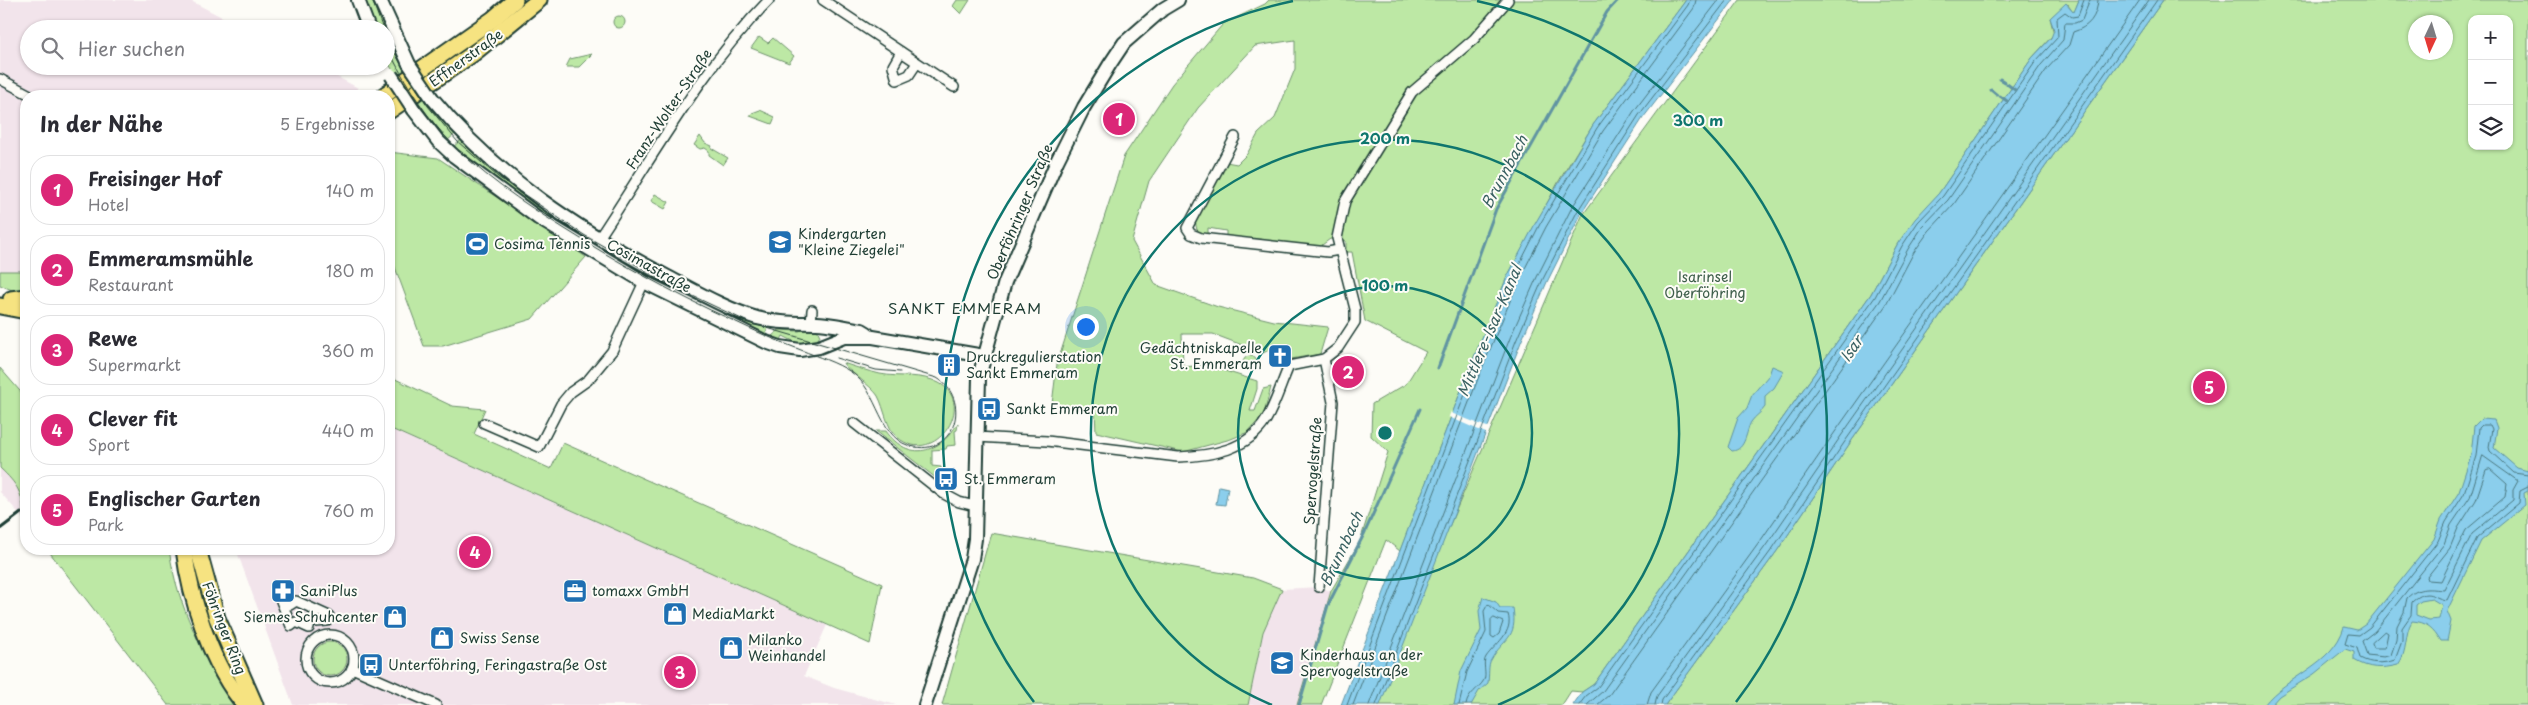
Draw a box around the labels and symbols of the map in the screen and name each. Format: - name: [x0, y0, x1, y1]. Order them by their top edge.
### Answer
- north arrow: [2408, 15, 2453, 60]
- street label: Effnerstraße: [424, 24, 507, 92]
- street label: Franz-Wolter-Straße: [620, 44, 717, 173]
- pin: 1: [1103, 100, 1135, 138]
- text: 300 m: [1673, 108, 1723, 131]
- text: 200 m: [1360, 126, 1410, 149]
- water label: Brunnbach: [1475, 130, 1533, 212]
- street label: Oberföhringer Straße: [981, 141, 1058, 283]
- place label: Kindergarten "Kleine Ziegelei": [798, 223, 905, 260]
- school or university icon: Kindergarten "Kleine Ziegelei": [767, 229, 793, 255]
- sports icon: Cosima Tennis: [464, 231, 490, 257]
- place label: Cosima Tennis: [494, 233, 590, 254]
- street label: Cosimastraße: [603, 234, 696, 298]
- water label: Mittlere-Isar-Kanal: [1451, 258, 1528, 400]
- park label: Isarinsel Oberföhring: [1664, 266, 1746, 303]
- text: 100 m: [1362, 273, 1408, 296]
- district label: SANKT EMMERAM: [888, 296, 1042, 319]
- your location: [1073, 314, 1099, 340]
- water label: Isar: [1834, 329, 1869, 366]
- place label: Gedächtniskapelle St. Emmeram: [1140, 337, 1262, 374]
- church icon: Gedächtniskapelle St. Emmeram: [1267, 343, 1293, 369]
- place label: Druckregulierstation Sankt Emmeram: [966, 346, 1102, 383]
- building icon: Druckregulierstation Sankt Emmeram: [936, 352, 962, 378]
- pin: 2: [1332, 353, 1364, 391]
- pin: 5: [2193, 368, 2225, 406]
- bus stop icon: Sankt Emmeram: [976, 396, 1002, 422]
- place label: Sankt Emmeram: [1006, 398, 1118, 419]
- street label: Spervogelstraße: [1298, 416, 1327, 526]
- centre of rings: [1376, 424, 1394, 442]
- bus stop icon: St. Emmeram: [933, 466, 959, 492]
- place label: St. Emmeram: [964, 468, 1056, 489]
- water label: Brunnbach: [1313, 507, 1368, 590]
- pin: 4: [459, 533, 491, 571]
- street label: Föhringer Ring: [197, 578, 252, 677]
- pharmacy icon: SaniPlus: [270, 578, 296, 604]
- office icon: tomaxx GmbH: [562, 578, 588, 604]
- place label: SaniPlus: [300, 580, 357, 601]
- place label: tomaxx GmbH: [592, 580, 689, 601]
- shop icon: MediaMarkt: [662, 601, 688, 627]
- place label: MediaMarkt: [692, 603, 775, 624]
- shop icon: Siemes Schuhcenter: [382, 604, 408, 630]
- place label: Siemes Schuhcenter: [243, 606, 378, 627]
- shop icon: Swiss Sense: [429, 625, 455, 651]
- place label: Swiss Sense: [460, 627, 540, 648]
- place label: Milanko Weinhandel: [748, 629, 826, 666]
- shop icon: Milanko Weinhandel: [718, 635, 744, 661]
- place label: Kinderhaus an der Spervogelstraße: [1300, 644, 1423, 681]
- school or university icon: Kinderhaus an der Spervogelstraße: [1269, 650, 1295, 676]
- bus stop icon: Unterföhring, Feringastraße Ost: [358, 652, 384, 678]
- pin: 3: [664, 653, 696, 691]
- place label: Unterföhring, Feringastraße Ost: [388, 654, 607, 675]

